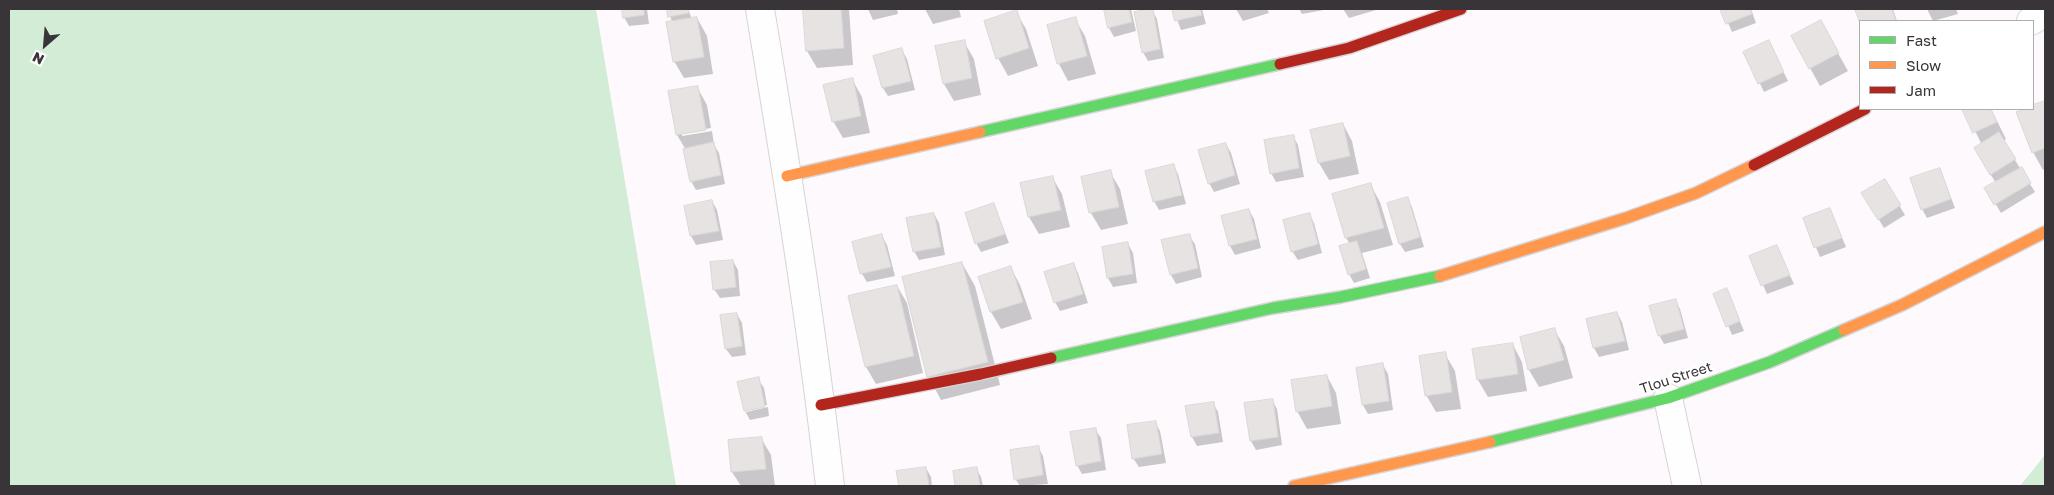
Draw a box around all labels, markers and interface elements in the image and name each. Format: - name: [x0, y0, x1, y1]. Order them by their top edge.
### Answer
- north arrow: [20, 20, 70, 70]
- legend: [1859, 20, 2034, 110]
- text: Fast: [1906, 31, 1937, 49]
- text: N: [29, 49, 47, 69]
- text: Slow: [1906, 56, 1941, 74]
- text: Jam: [1906, 81, 1936, 99]
- street label: Tlou Street: [1638, 358, 1714, 398]

